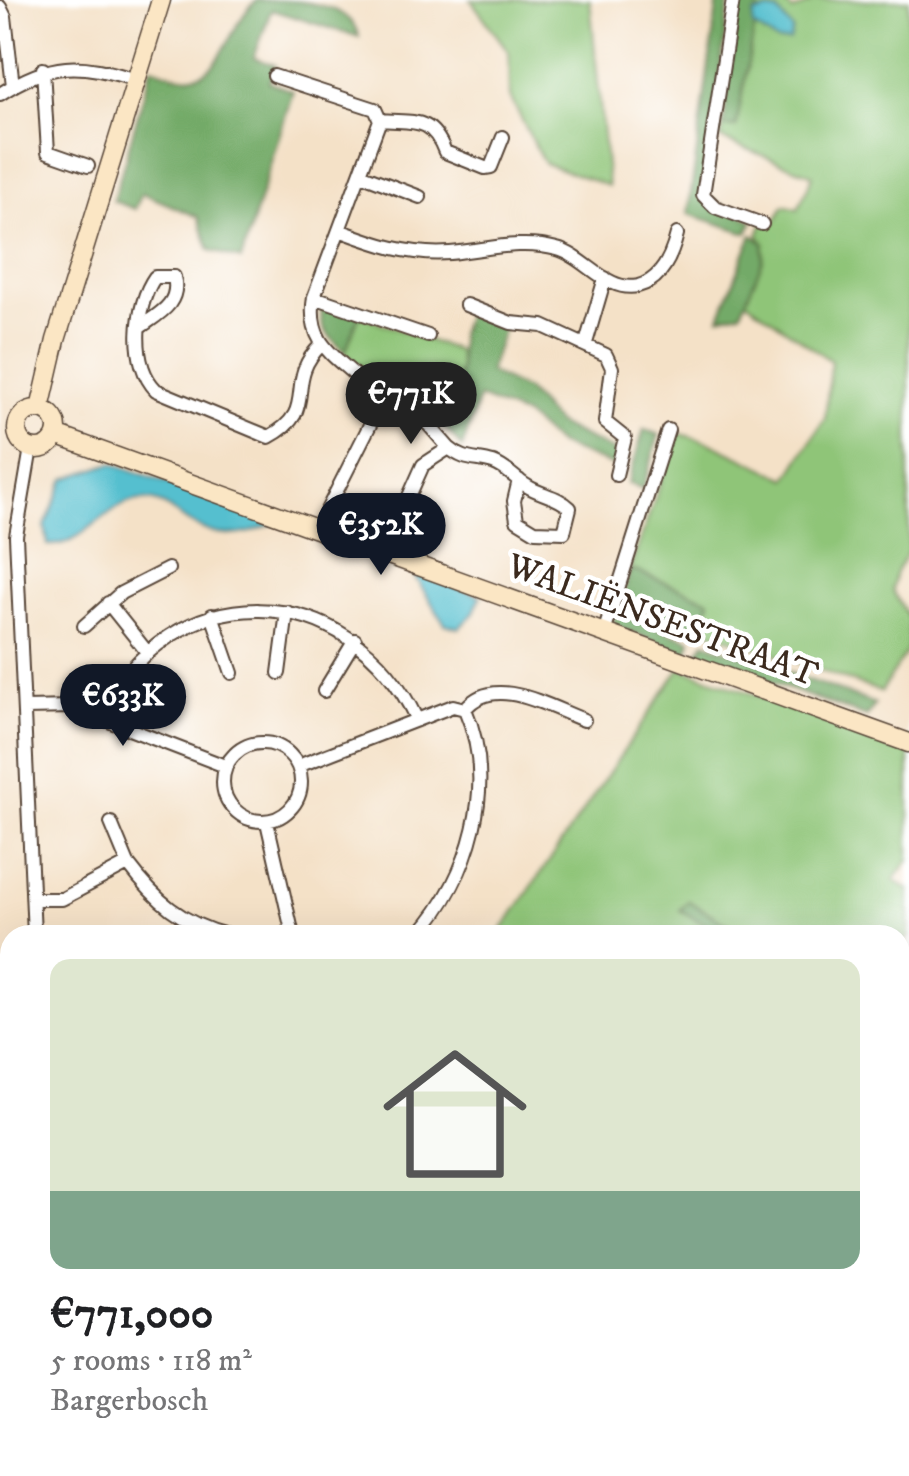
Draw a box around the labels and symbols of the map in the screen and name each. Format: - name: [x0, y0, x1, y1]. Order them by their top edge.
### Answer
- pin: €771K: [341, 362, 481, 447]
- pin: €352K: [311, 493, 451, 578]
- street label: WALIËNSESTRAAT: [500, 544, 824, 698]
- pin: €633K: [53, 664, 193, 749]

